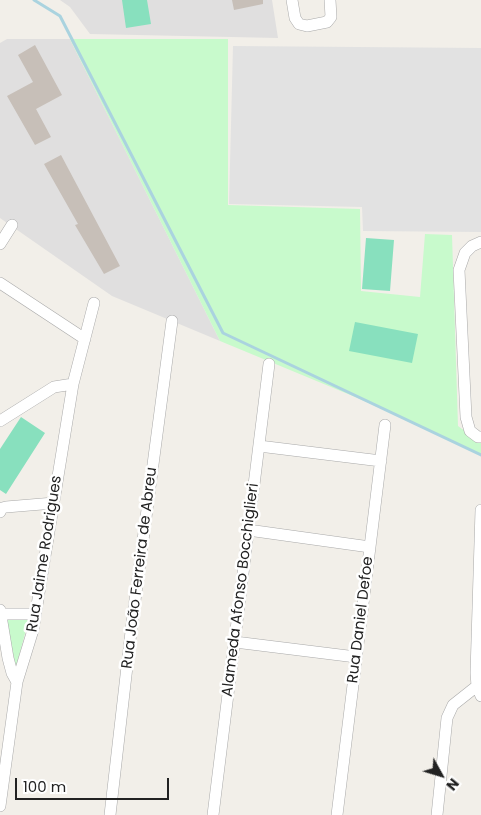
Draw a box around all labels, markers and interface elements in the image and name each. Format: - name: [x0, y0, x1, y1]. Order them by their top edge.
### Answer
- street label: Rua João Ferreira de Abreu: [119, 466, 161, 670]
- street label: Rua Jaime Rodrigues: [24, 474, 66, 634]
- street label: Alameda Afonso Bocchiglieri: [219, 482, 263, 698]
- street label: Rua Daniel Defoe: [344, 556, 378, 684]
- north arrow: [416, 750, 466, 800]
- scale bar: [18, 768, 171, 800]
- text: N: [442, 774, 464, 795]
- text: 100 m: [23, 776, 66, 797]

